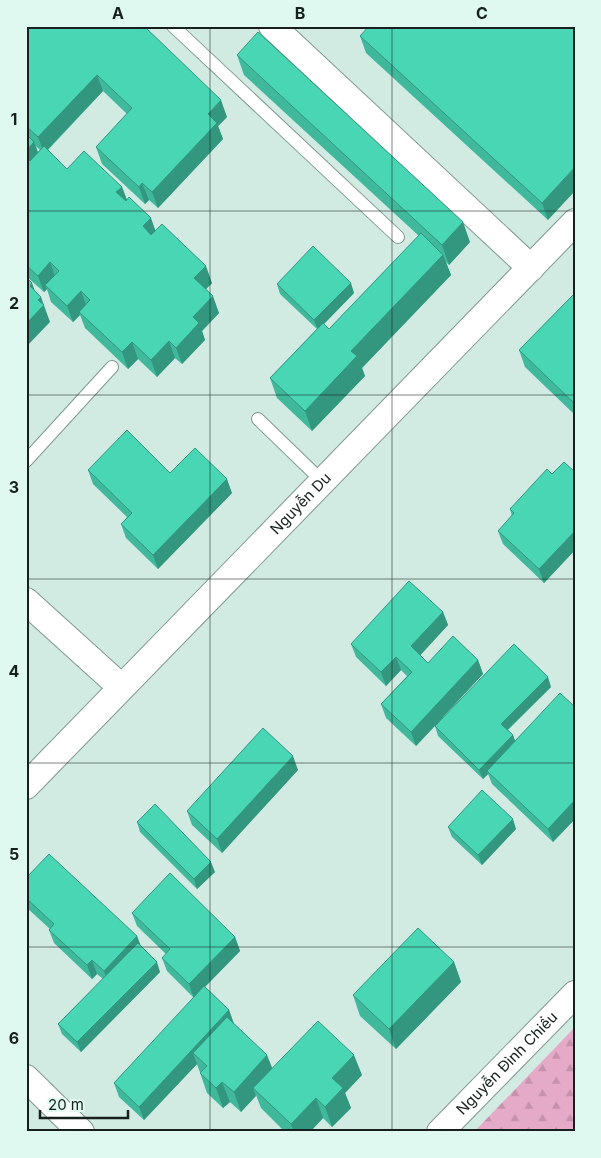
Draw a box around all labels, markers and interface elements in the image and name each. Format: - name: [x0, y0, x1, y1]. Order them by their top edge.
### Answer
- text: A: [112, 3, 124, 23]
- text: B: [295, 3, 305, 23]
- text: C: [476, 3, 488, 23]
- text: 1: [11, 109, 17, 129]
- text: 2: [9, 293, 19, 313]
- street label: Nguyễn Du: [266, 468, 335, 538]
- text: 3: [9, 477, 19, 497]
- text: 4: [9, 661, 20, 681]
- text: 5: [9, 844, 19, 864]
- street label: Nguyễn Đình Chiểu: [452, 1007, 561, 1119]
- text: 6: [9, 1028, 19, 1048]
- scale bar: [40, 1088, 128, 1120]
- text: 20 m: [48, 1095, 84, 1114]

